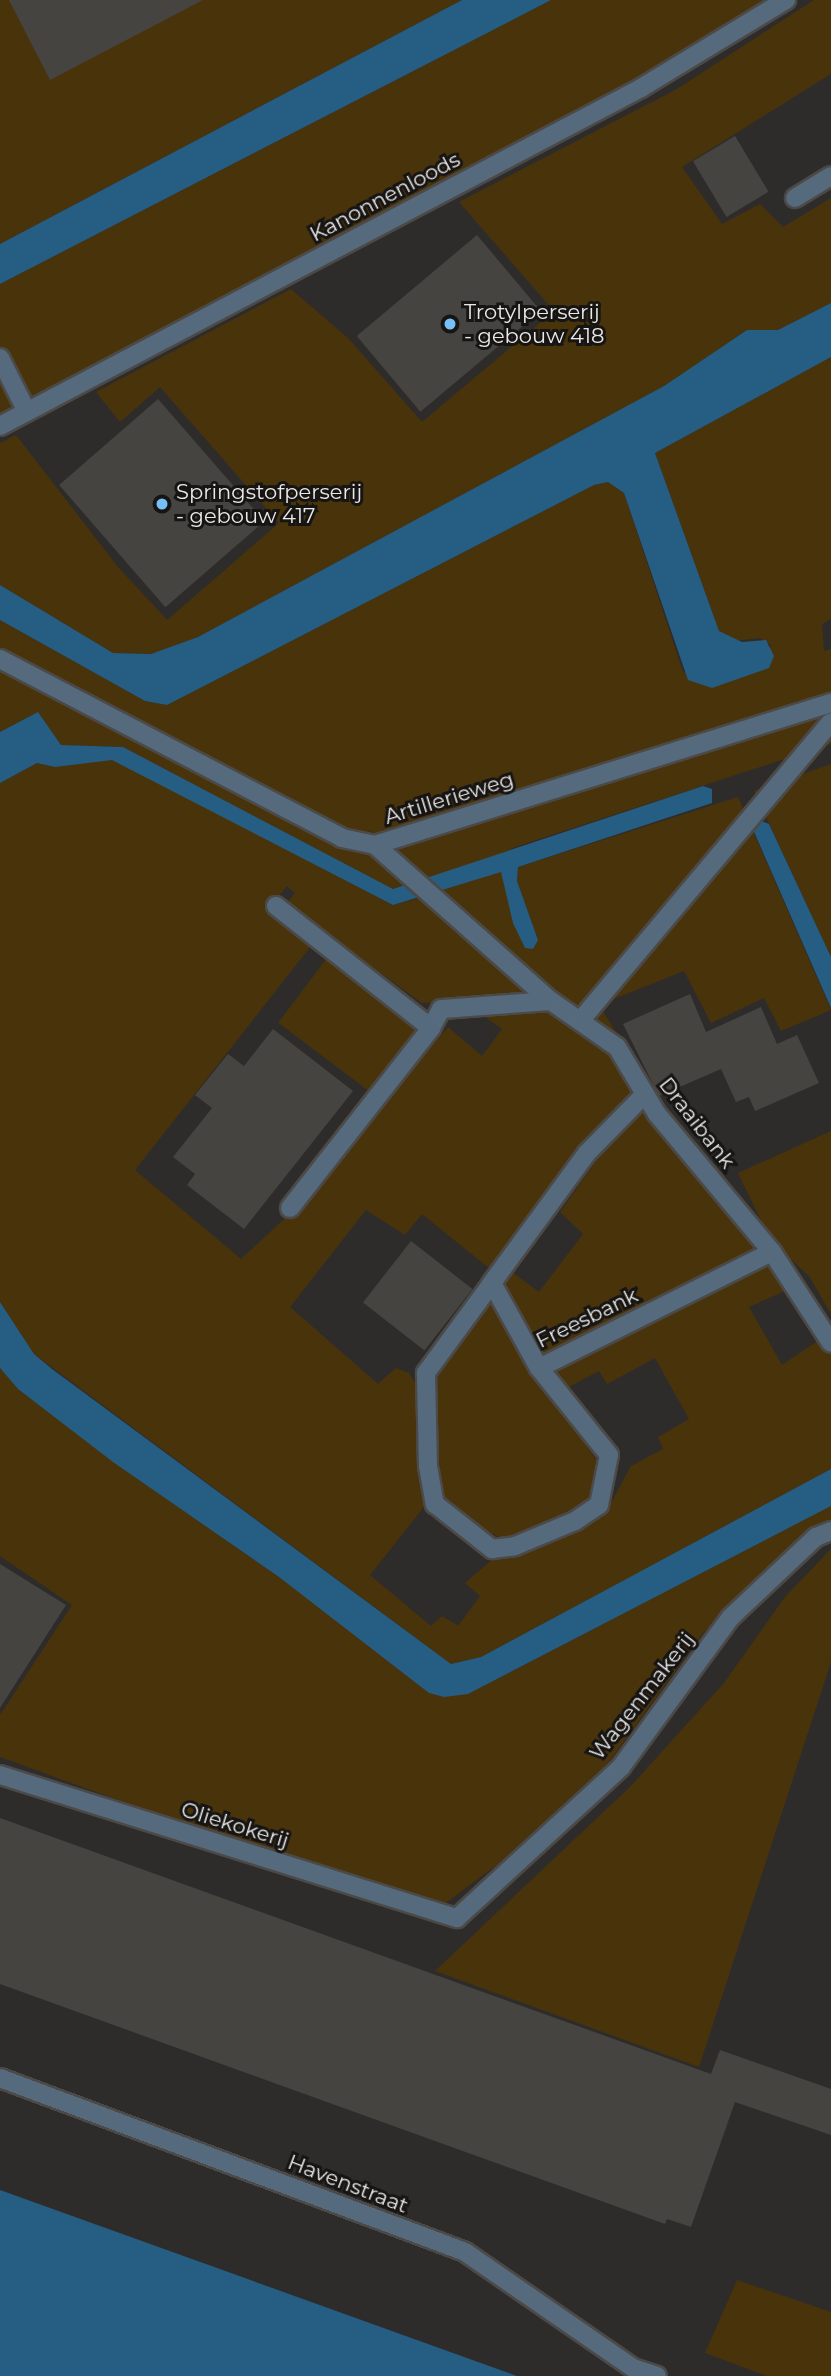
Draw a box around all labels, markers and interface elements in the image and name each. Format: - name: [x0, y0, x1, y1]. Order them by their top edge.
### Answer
- street label: Kanonnenloods: [306, 147, 464, 247]
- place label: Trotylperserij - gebouw 418: [464, 299, 604, 349]
- marker: Trotylperserij - gebouw 418: [442, 316, 458, 332]
- place label: Springstofperserij - gebouw 417: [176, 479, 362, 529]
- marker: Springstofperserij - gebouw 417: [154, 496, 170, 512]
- street label: Artillerieweg: [381, 766, 517, 830]
- street label: Draaibank: [654, 1072, 740, 1174]
- street label: Freesbank: [532, 1283, 642, 1353]
- street label: Wagenmakerij: [584, 1627, 700, 1765]
- street label: Oliekokerij: [178, 1797, 292, 1853]
- street label: Havenstraat: [284, 2150, 412, 2218]

